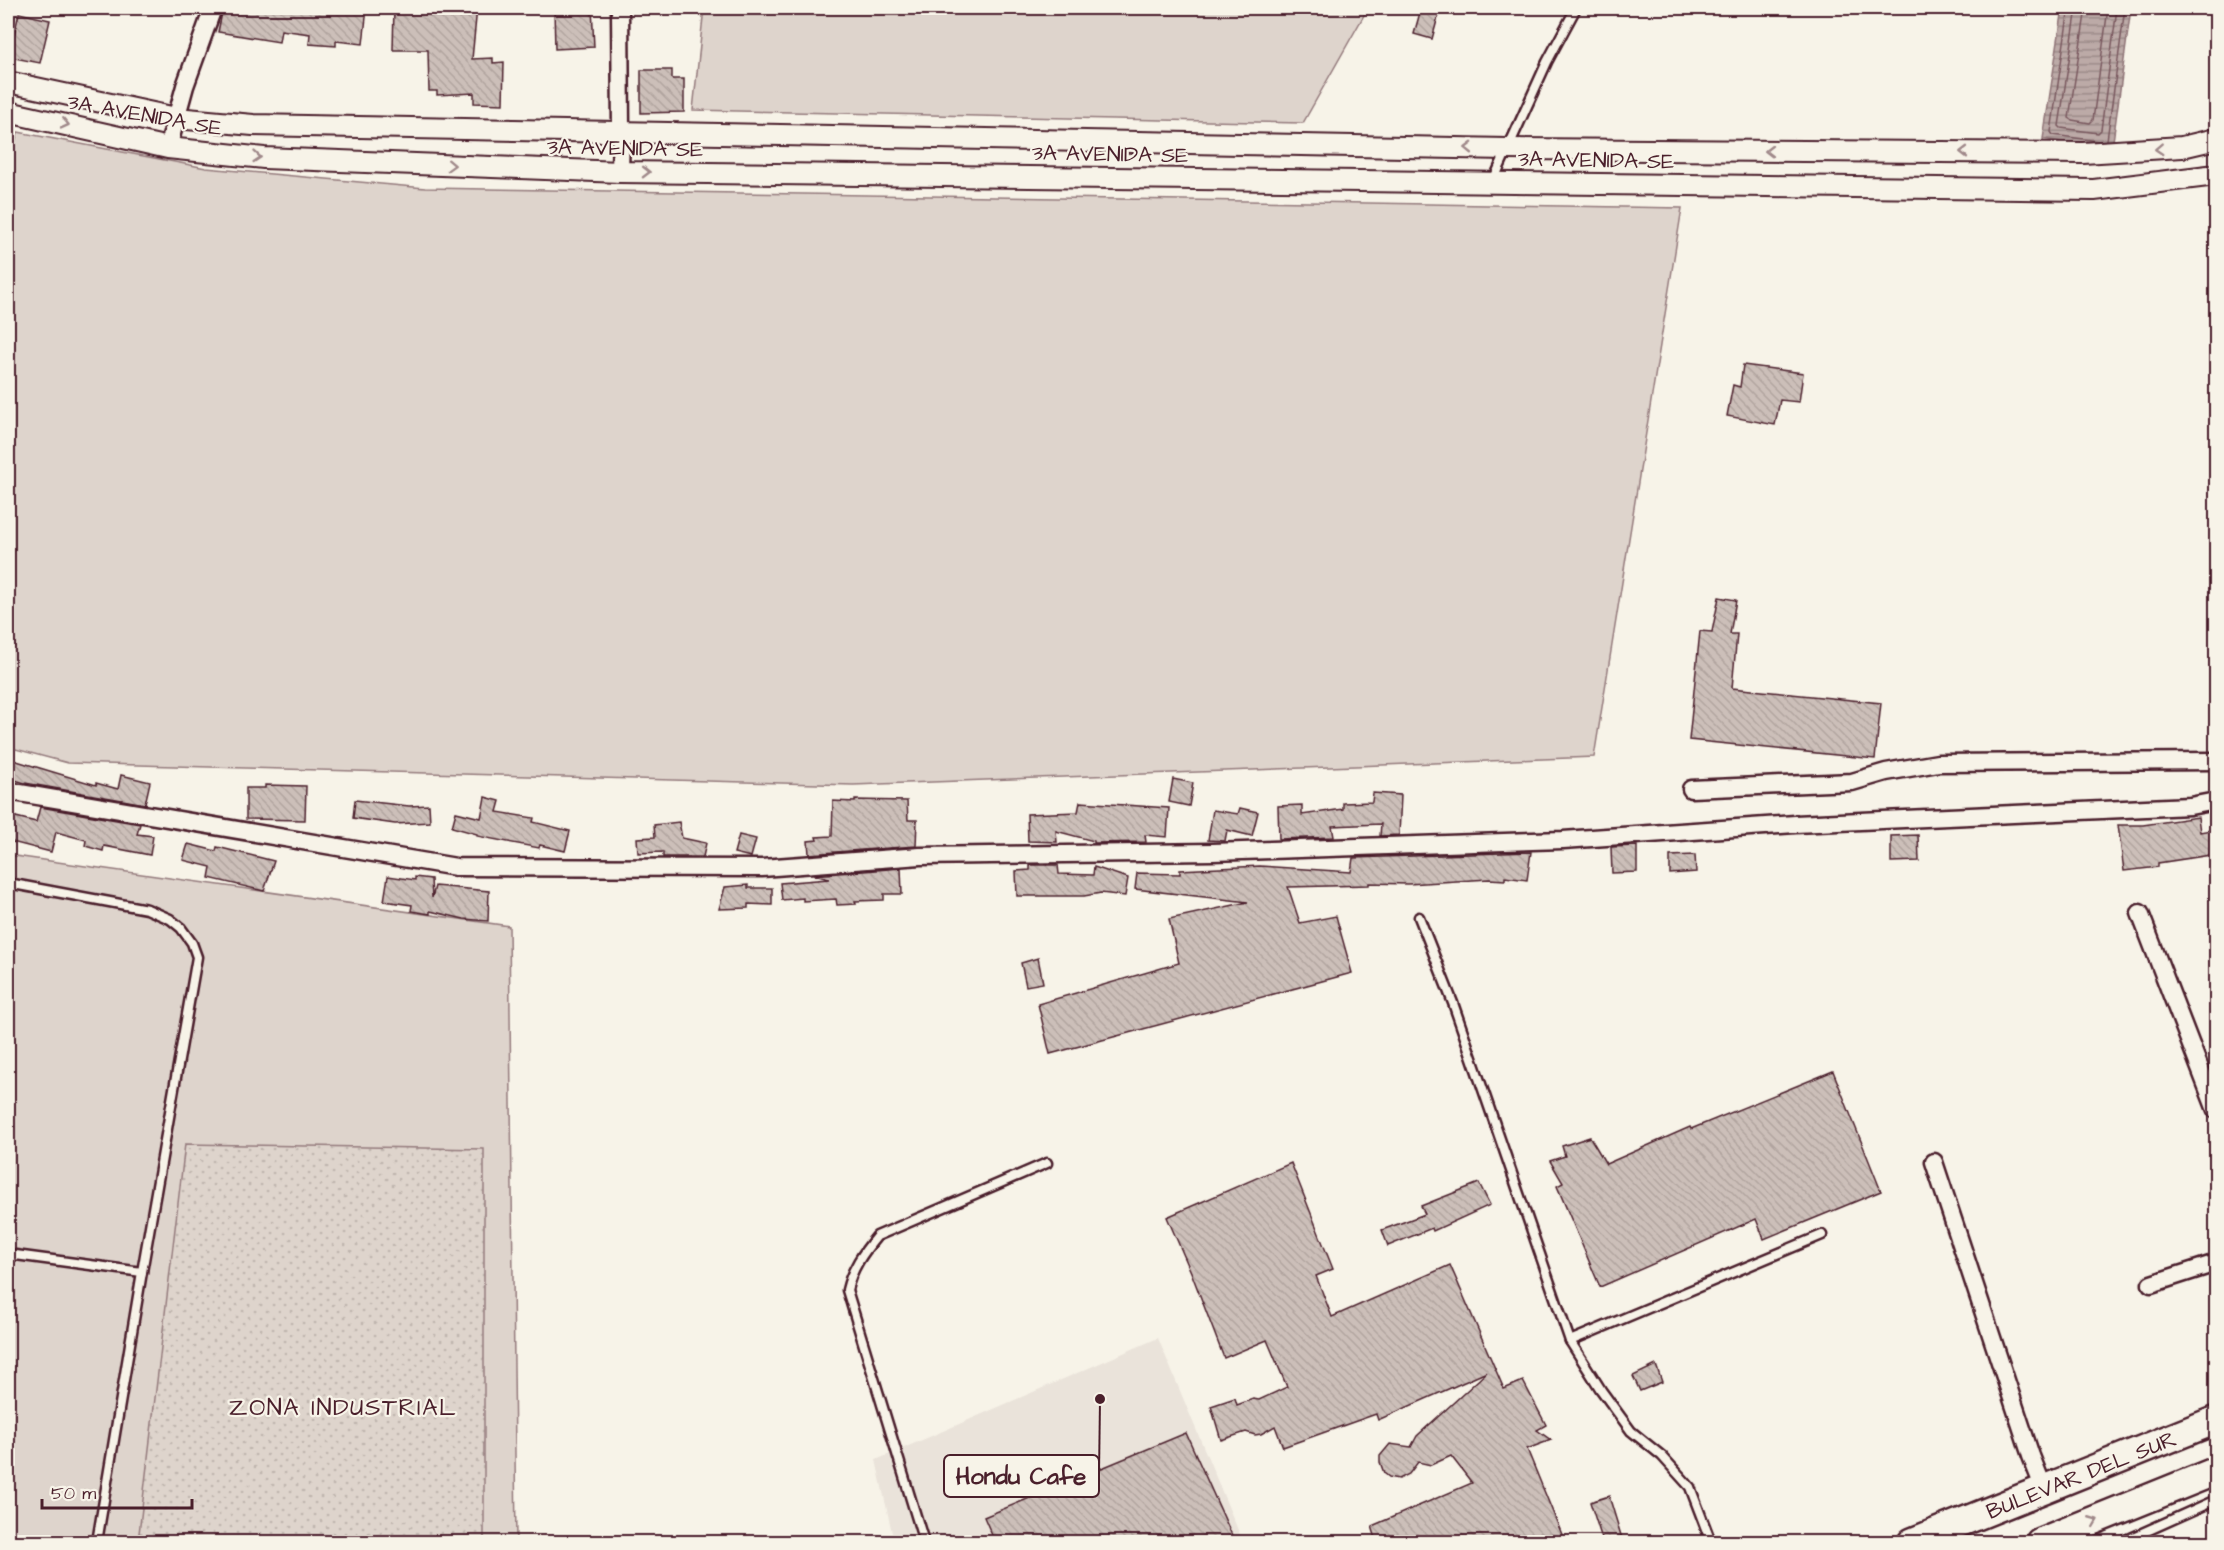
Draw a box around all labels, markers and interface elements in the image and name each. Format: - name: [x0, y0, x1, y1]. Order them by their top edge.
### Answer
- street label: 3A AVENIDA SE: [65, 87, 224, 144]
- one-way arrow: [59, 117, 69, 130]
- street label: 3A AVENIDA SE: [546, 132, 703, 165]
- street label: 3A AVENIDA SE: [1031, 138, 1188, 171]
- one-way arrow: [1465, 142, 1474, 155]
- one-way arrow: [2154, 142, 2163, 155]
- street label: 3A AVENIDA SE: [1517, 144, 1674, 177]
- one-way arrow: [1765, 145, 1774, 157]
- one-way arrow: [1960, 146, 1969, 158]
- one-way arrow: [252, 150, 261, 163]
- one-way arrow: [447, 159, 456, 172]
- one-way arrow: [642, 166, 651, 179]
- district label: ZONA INDUSTRIAL: [229, 1391, 457, 1425]
- street label: BULEVAR DEL SUR: [1982, 1424, 2181, 1528]
- callout: Hondu Cafe: [944, 1455, 1099, 1497]
- text: Hondu Cafe: [956, 1460, 1086, 1494]
- scale bar: [42, 1472, 192, 1510]
- text: 50 m: [51, 1481, 96, 1506]
- one-way arrow: [2088, 1515, 2099, 1528]

